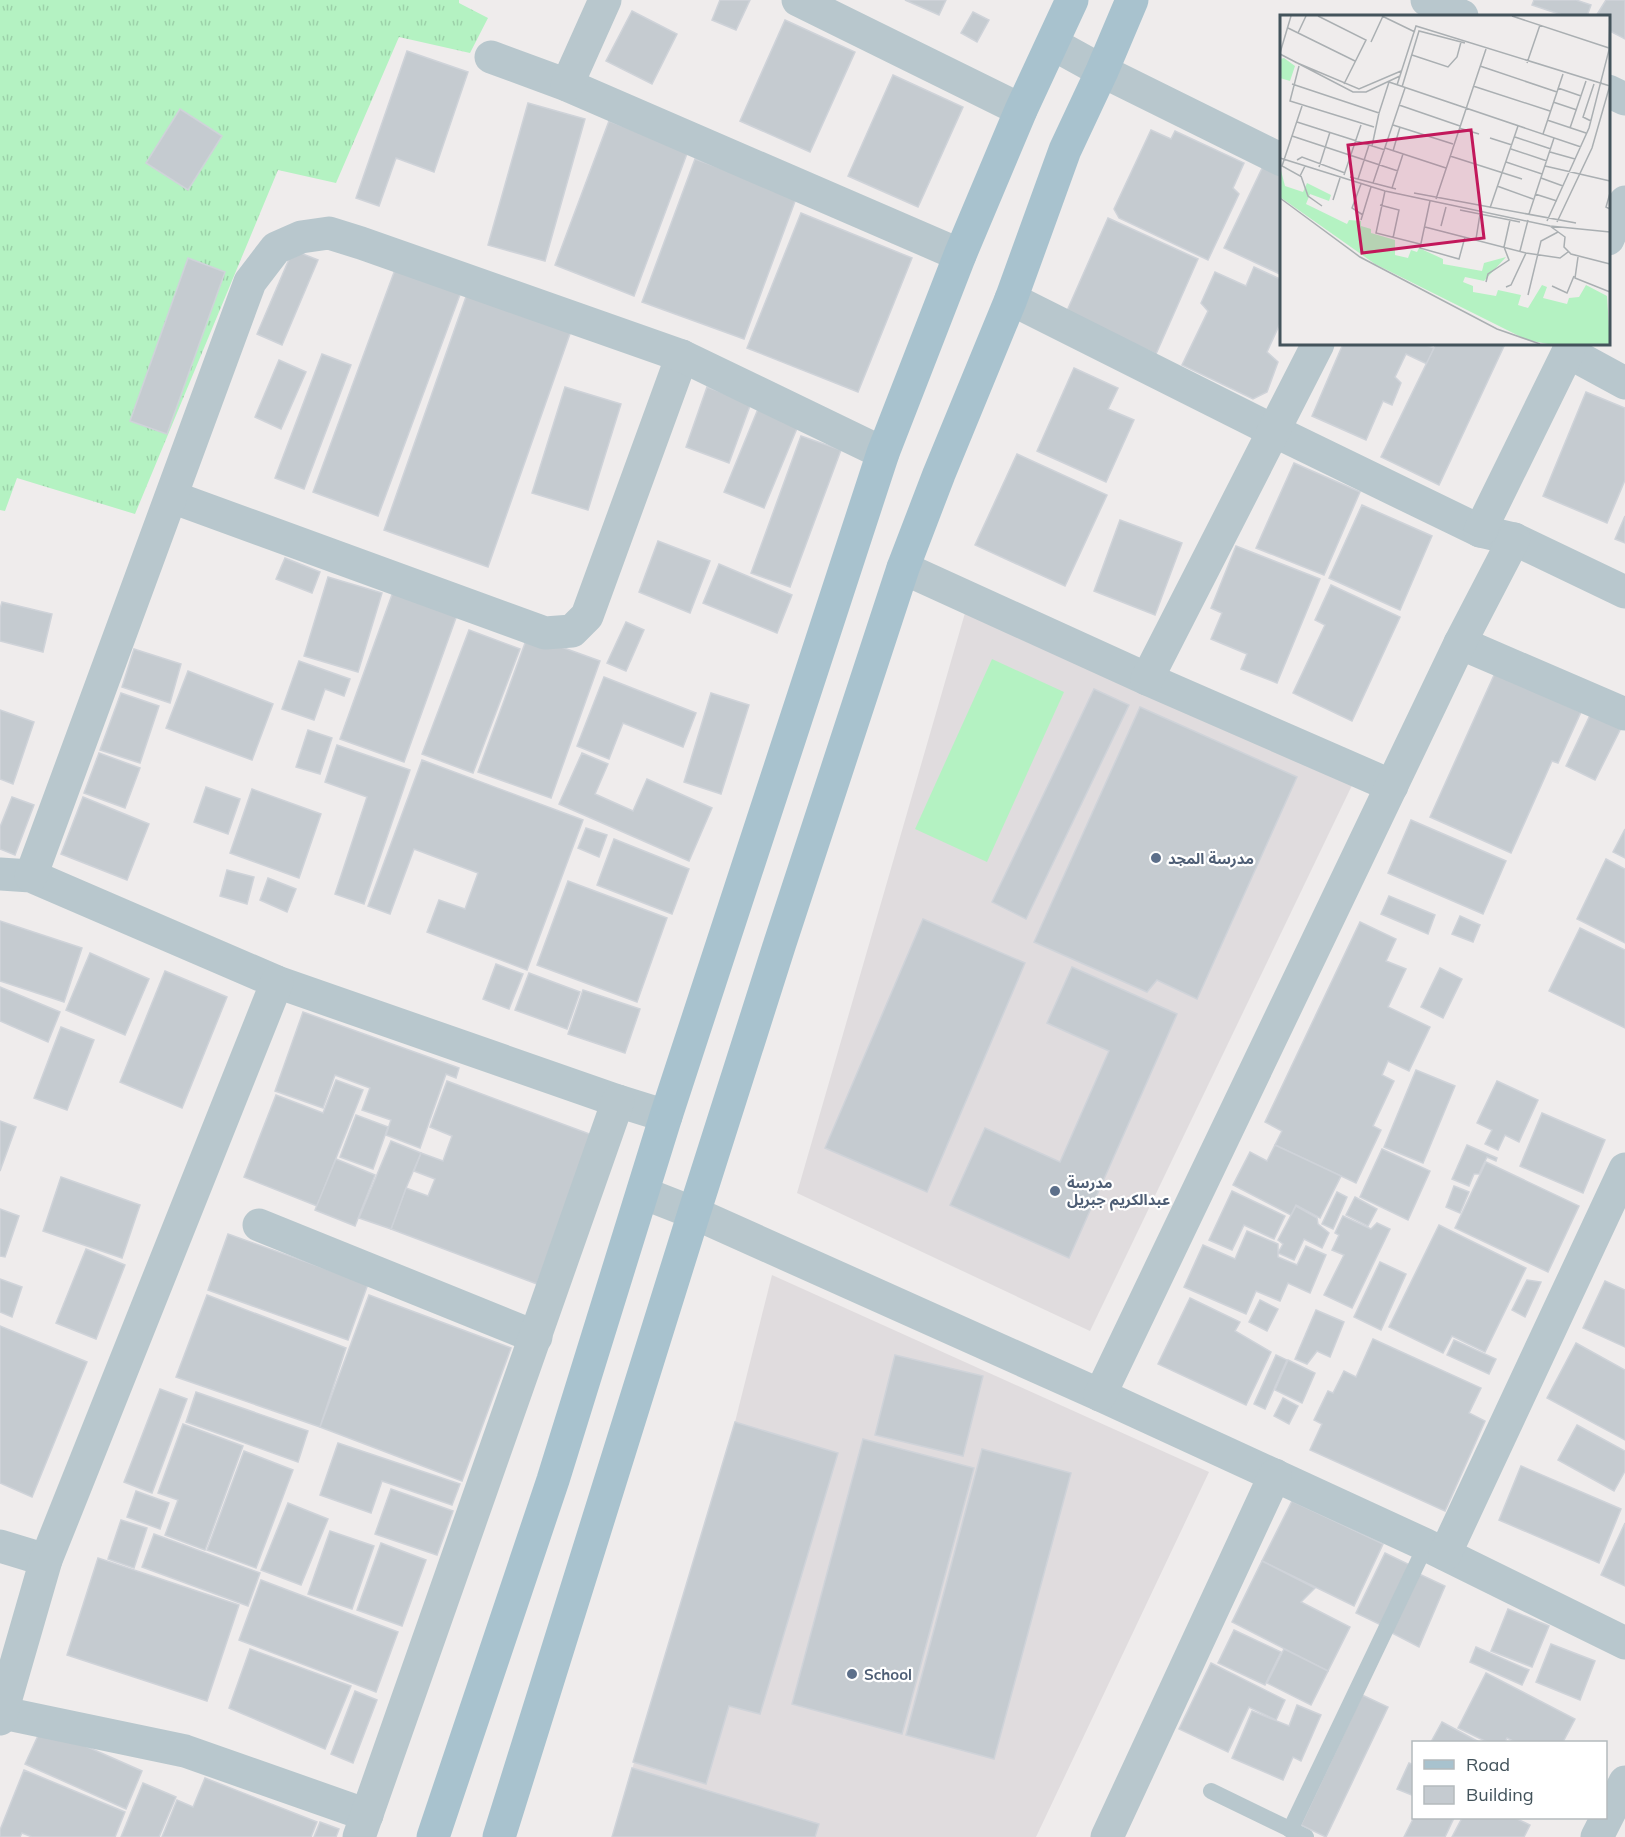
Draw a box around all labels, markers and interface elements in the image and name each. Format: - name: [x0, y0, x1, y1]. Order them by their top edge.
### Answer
- inset map: [1280, 15, 1610, 345]
- place label: مدرسة المجد: [1168, 849, 1254, 868]
- marker: مدرسة المجد: [1149, 851, 1163, 865]
- place label: مدرسة عبدالكريم جبريل: [1067, 1173, 1170, 1211]
- marker: مدرسة عبدالكريم جبريل: [1048, 1184, 1062, 1198]
- place label: School: [864, 1665, 912, 1684]
- marker: School: [845, 1667, 859, 1681]
- legend: [1412, 1741, 1607, 1819]
- text: Road: [1466, 1753, 1510, 1776]
- text: Building: [1466, 1783, 1534, 1806]

